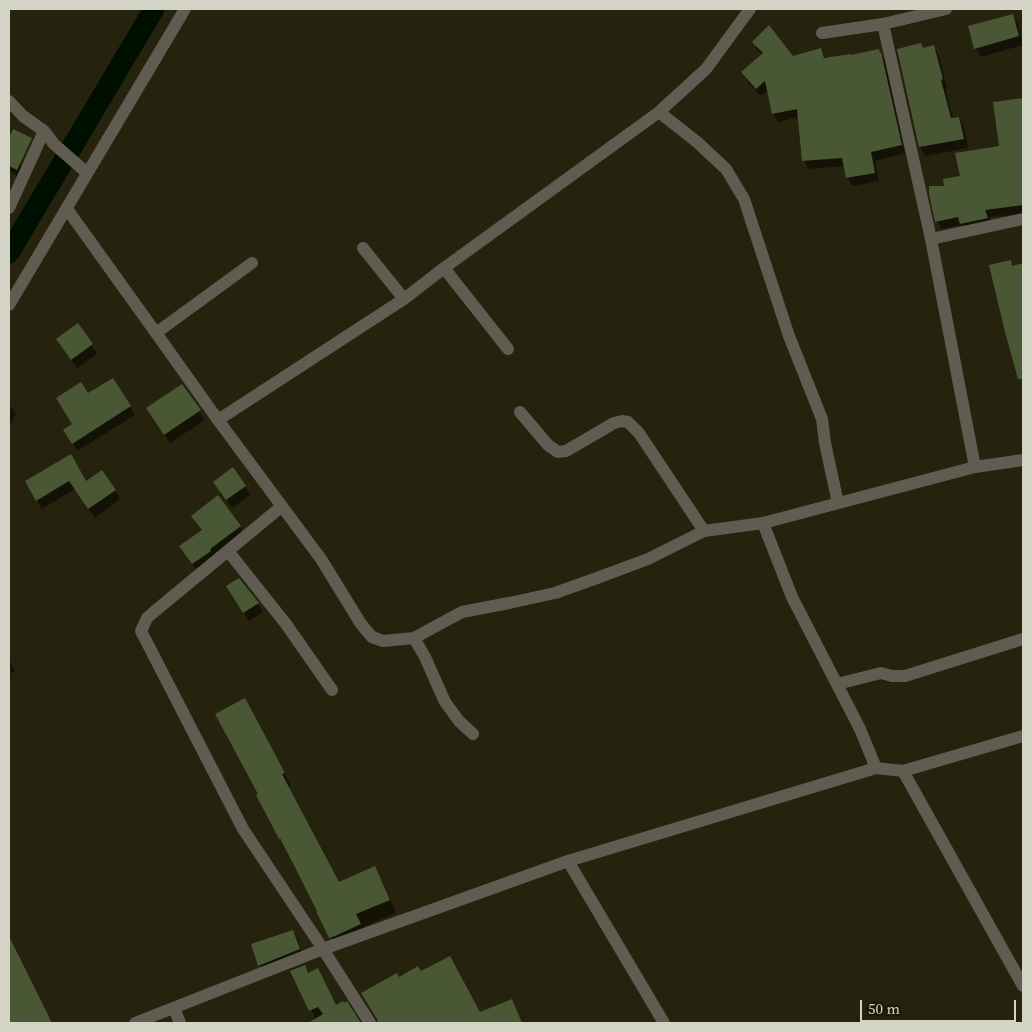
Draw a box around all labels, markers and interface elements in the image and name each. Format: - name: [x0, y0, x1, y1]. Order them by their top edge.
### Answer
- scale bar: [862, 990, 1018, 1022]
- text: 50 m: [868, 998, 900, 1019]

